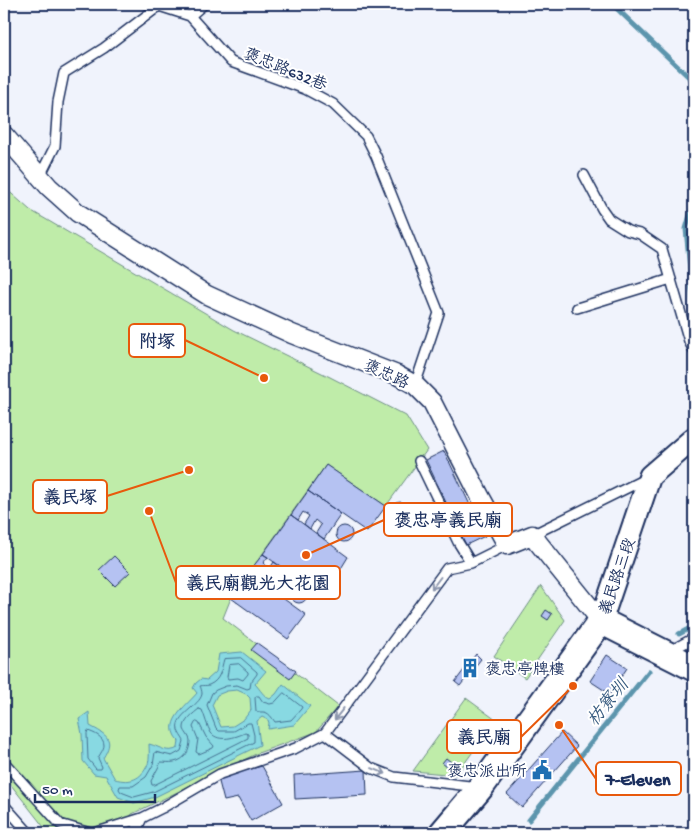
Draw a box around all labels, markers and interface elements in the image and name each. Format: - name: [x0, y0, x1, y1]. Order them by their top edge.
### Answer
- street label: 褒忠路632巷: [240, 44, 330, 97]
- callout: 附塚: [129, 324, 185, 357]
- text: 附塚: [139, 332, 175, 354]
- street label: 褒忠路: [360, 356, 412, 395]
- callout: 義民塚: [33, 480, 107, 513]
- text: 義民塚: [43, 487, 97, 510]
- callout: 褒忠亭義民廟: [384, 503, 512, 536]
- text: 褒忠亭義民廟: [394, 510, 502, 533]
- street label: 義民路三段: [595, 536, 641, 618]
- callout: 義民廟觀光大花園: [176, 566, 340, 599]
- text: 義民廟觀光大花園: [186, 573, 330, 596]
- one-way arrow: [430, 576, 441, 589]
- building icon: 褒忠亭牌樓: [459, 657, 481, 679]
- place label: 褒忠亭牌樓: [485, 660, 565, 681]
- water label: 枋寮圳: [583, 674, 635, 731]
- one-way arrow: [334, 707, 345, 720]
- callout: 義民廟: [447, 720, 521, 753]
- text: 義民廟: [457, 727, 511, 750]
- public building icon: 褒忠派出所: [531, 759, 553, 781]
- place label: 褒忠派出所: [447, 762, 527, 783]
- callout: 7-Eleven: [596, 762, 681, 795]
- one-way arrow: [370, 767, 386, 776]
- text: 7-Eleven: [604, 771, 671, 792]
- scale bar: [35, 772, 155, 804]
- text: 50 m: [42, 782, 73, 800]

